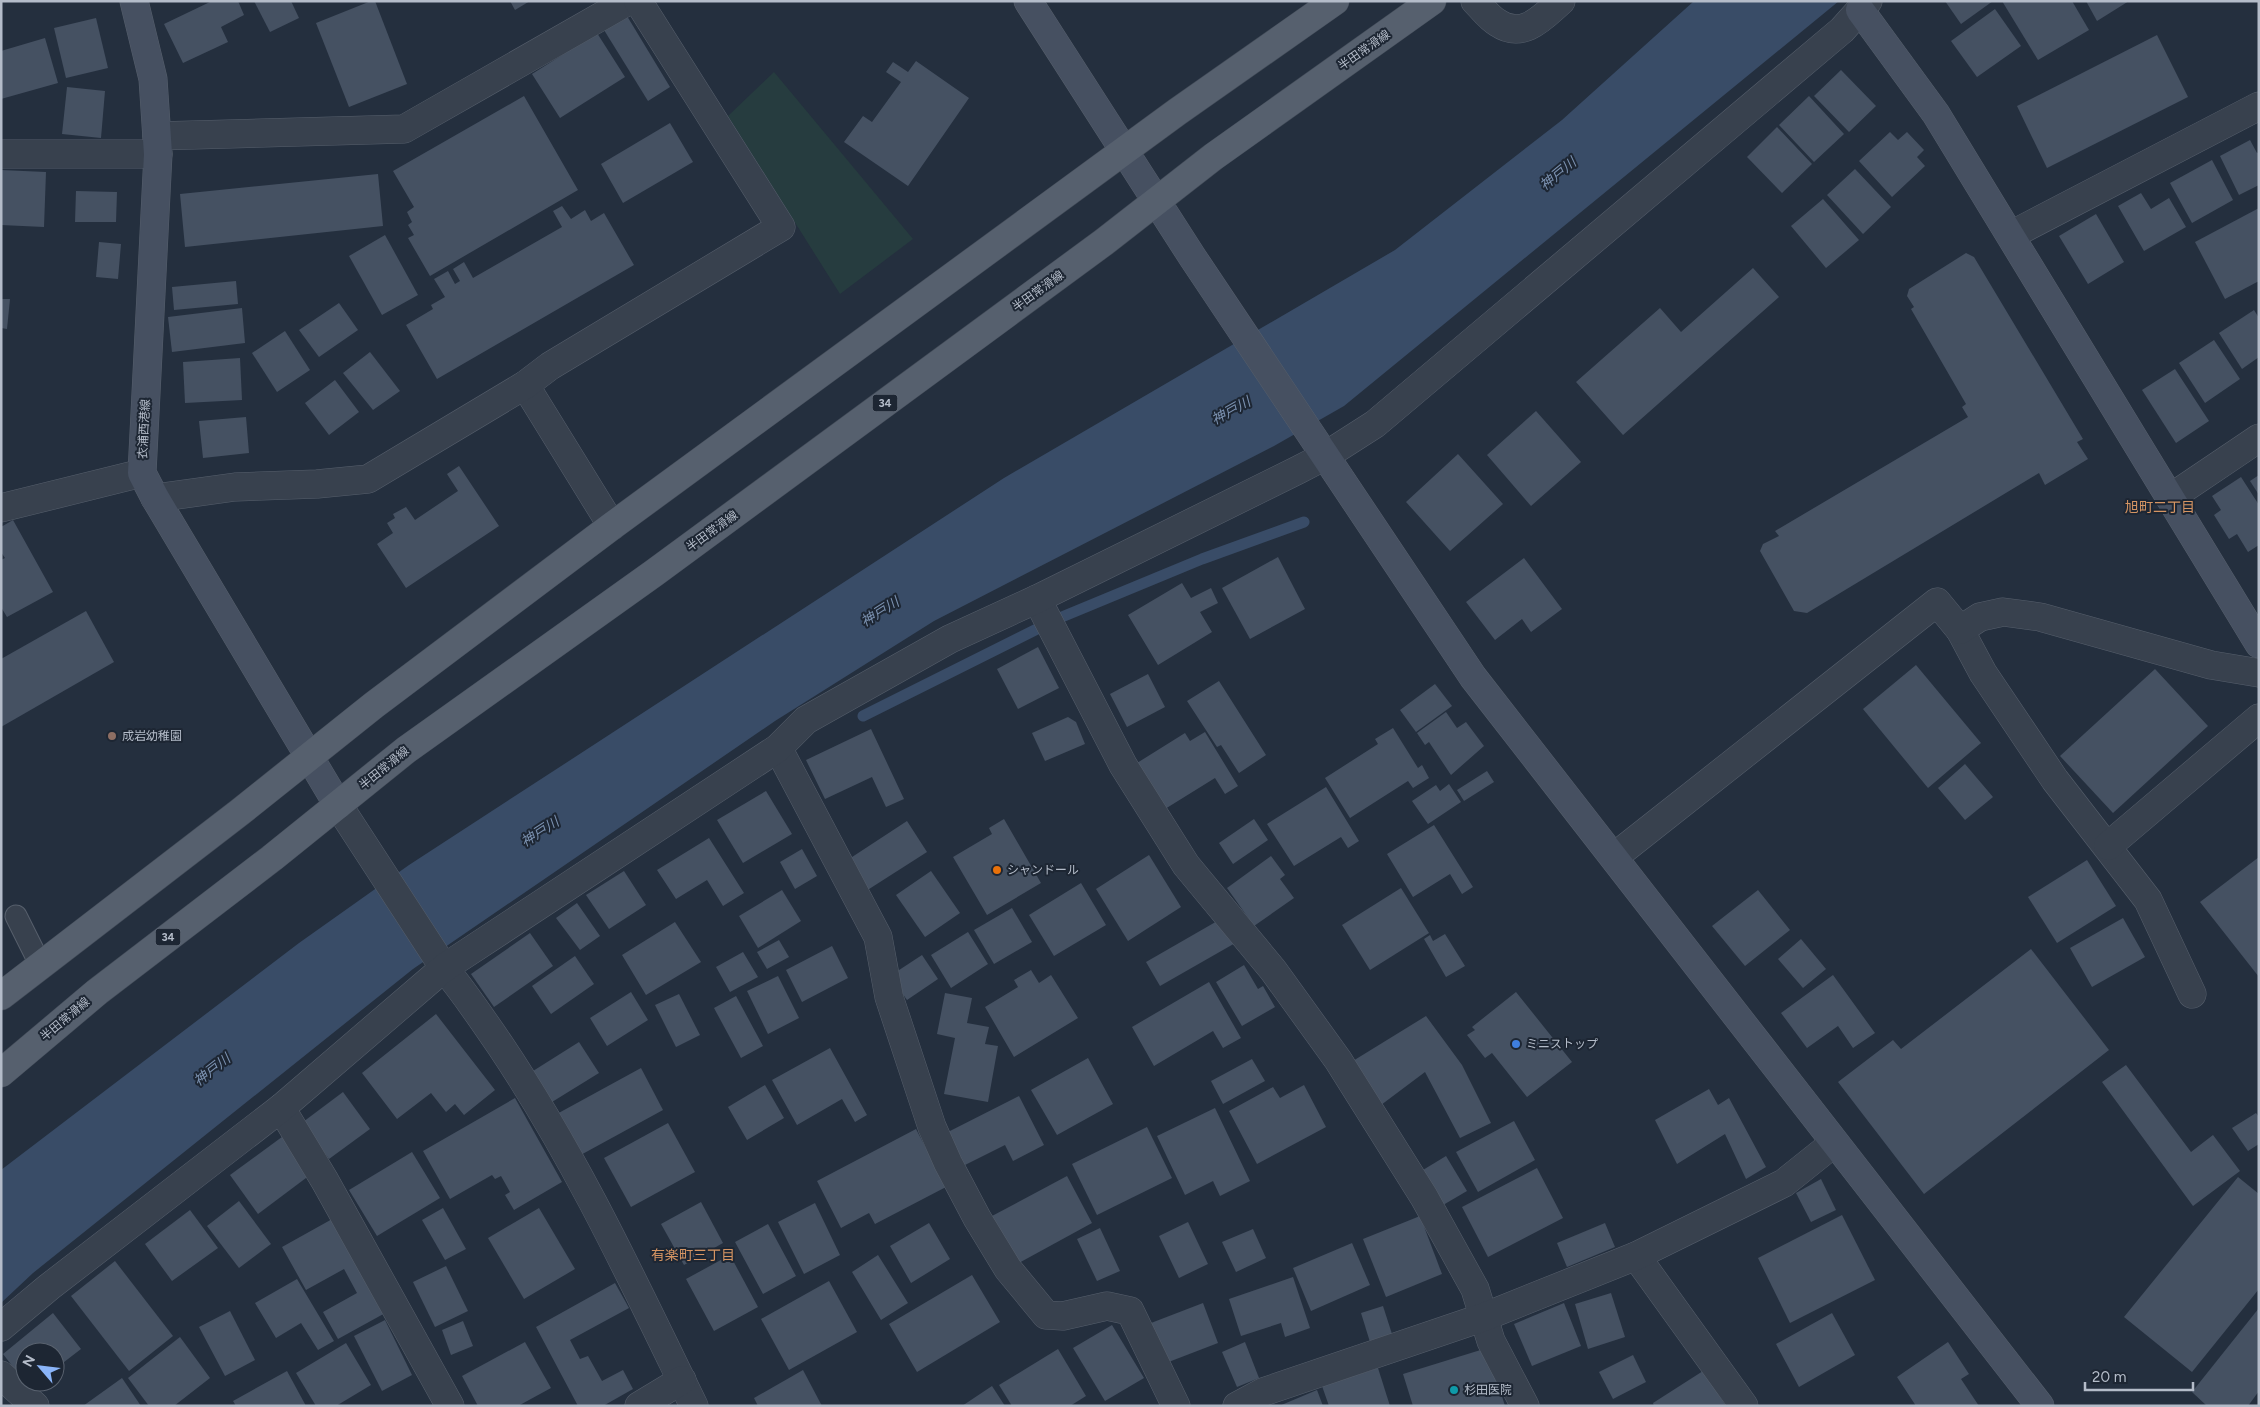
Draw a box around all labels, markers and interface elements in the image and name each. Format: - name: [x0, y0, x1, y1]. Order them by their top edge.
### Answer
- street label: 半田常滑線: [1335, 27, 1393, 73]
- water label: 神戸川: [1536, 153, 1581, 194]
- street label: 半田常滑線: [1010, 268, 1066, 314]
- water label: 神戸川: [1209, 392, 1255, 429]
- road number: 34: [872, 394, 898, 412]
- street label: 衣浦西港線: [135, 399, 153, 459]
- district label: 旭町二丁目: [2125, 499, 2195, 516]
- street label: 半田常滑線: [684, 508, 740, 554]
- water label: 神戸川: [858, 593, 904, 630]
- place label: 成岩幼稚園: [122, 729, 182, 743]
- marker: 成岩幼稚園: [106, 730, 118, 742]
- street label: 半田常滑線: [356, 744, 412, 792]
- water label: 神戸川: [518, 812, 564, 851]
- place label: シャンドール: [1007, 863, 1079, 877]
- marker: シャンドール: [991, 864, 1003, 876]
- road number: 34: [156, 929, 180, 946]
- street label: 半田常滑線: [38, 994, 92, 1044]
- place label: ミニストップ: [1526, 1037, 1598, 1051]
- marker: ミニストップ: [1510, 1038, 1522, 1050]
- water label: 神戸川: [190, 1049, 235, 1090]
- district label: 有楽町三丁目: [651, 1247, 735, 1264]
- north arrow: [15, 1342, 65, 1392]
- text: N: [19, 1352, 39, 1370]
- scale bar: [2085, 1360, 2192, 1392]
- text: 20 m: [2092, 1368, 2126, 1386]
- place label: 杉田医院: [1464, 1383, 1512, 1397]
- marker: 杉田医院: [1448, 1384, 1460, 1396]

